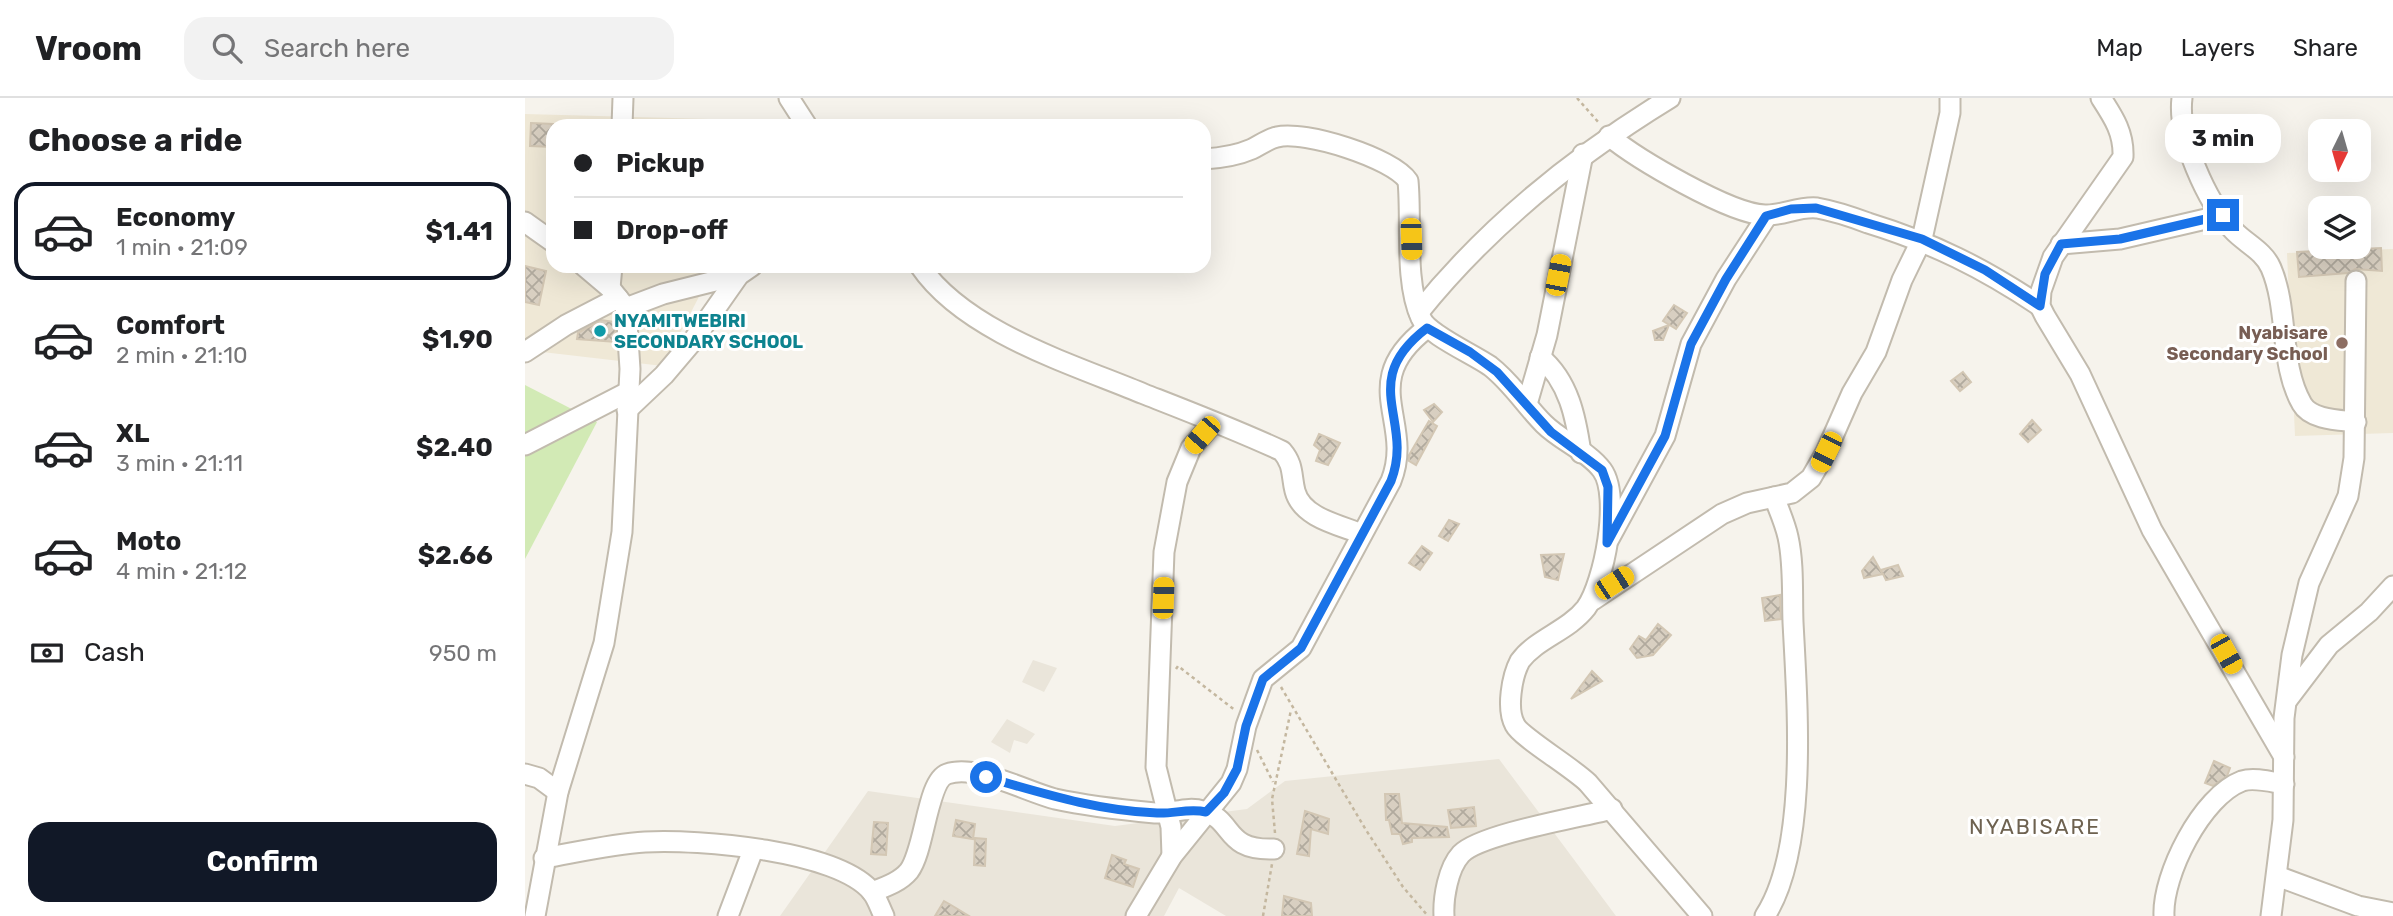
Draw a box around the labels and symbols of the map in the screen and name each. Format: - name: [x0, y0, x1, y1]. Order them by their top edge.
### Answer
- callout: 3 min: [2165, 114, 2281, 162]
- north arrow: [2308, 119, 2371, 182]
- route end: [2207, 199, 2239, 231]
- car: [1400, 218, 1423, 260]
- car: [1544, 252, 1573, 298]
- place label: NYAMITWEBIRI SECONDARY SCHOOL: [614, 310, 803, 353]
- place label: Nyabisare Secondary School: [2167, 322, 2328, 365]
- marker: NYAMITWEBIRI SECONDARY SCHOOL: [592, 323, 608, 339]
- marker: Nyabisare Secondary School: [2334, 335, 2350, 351]
- car: [1181, 412, 1224, 458]
- car: [1808, 429, 1845, 475]
- car: [1591, 563, 1638, 603]
- car: [1152, 577, 1175, 619]
- car: [2207, 631, 2246, 677]
- route start: [970, 761, 1002, 793]
- district label: NYABISARE: [1969, 814, 2101, 839]

